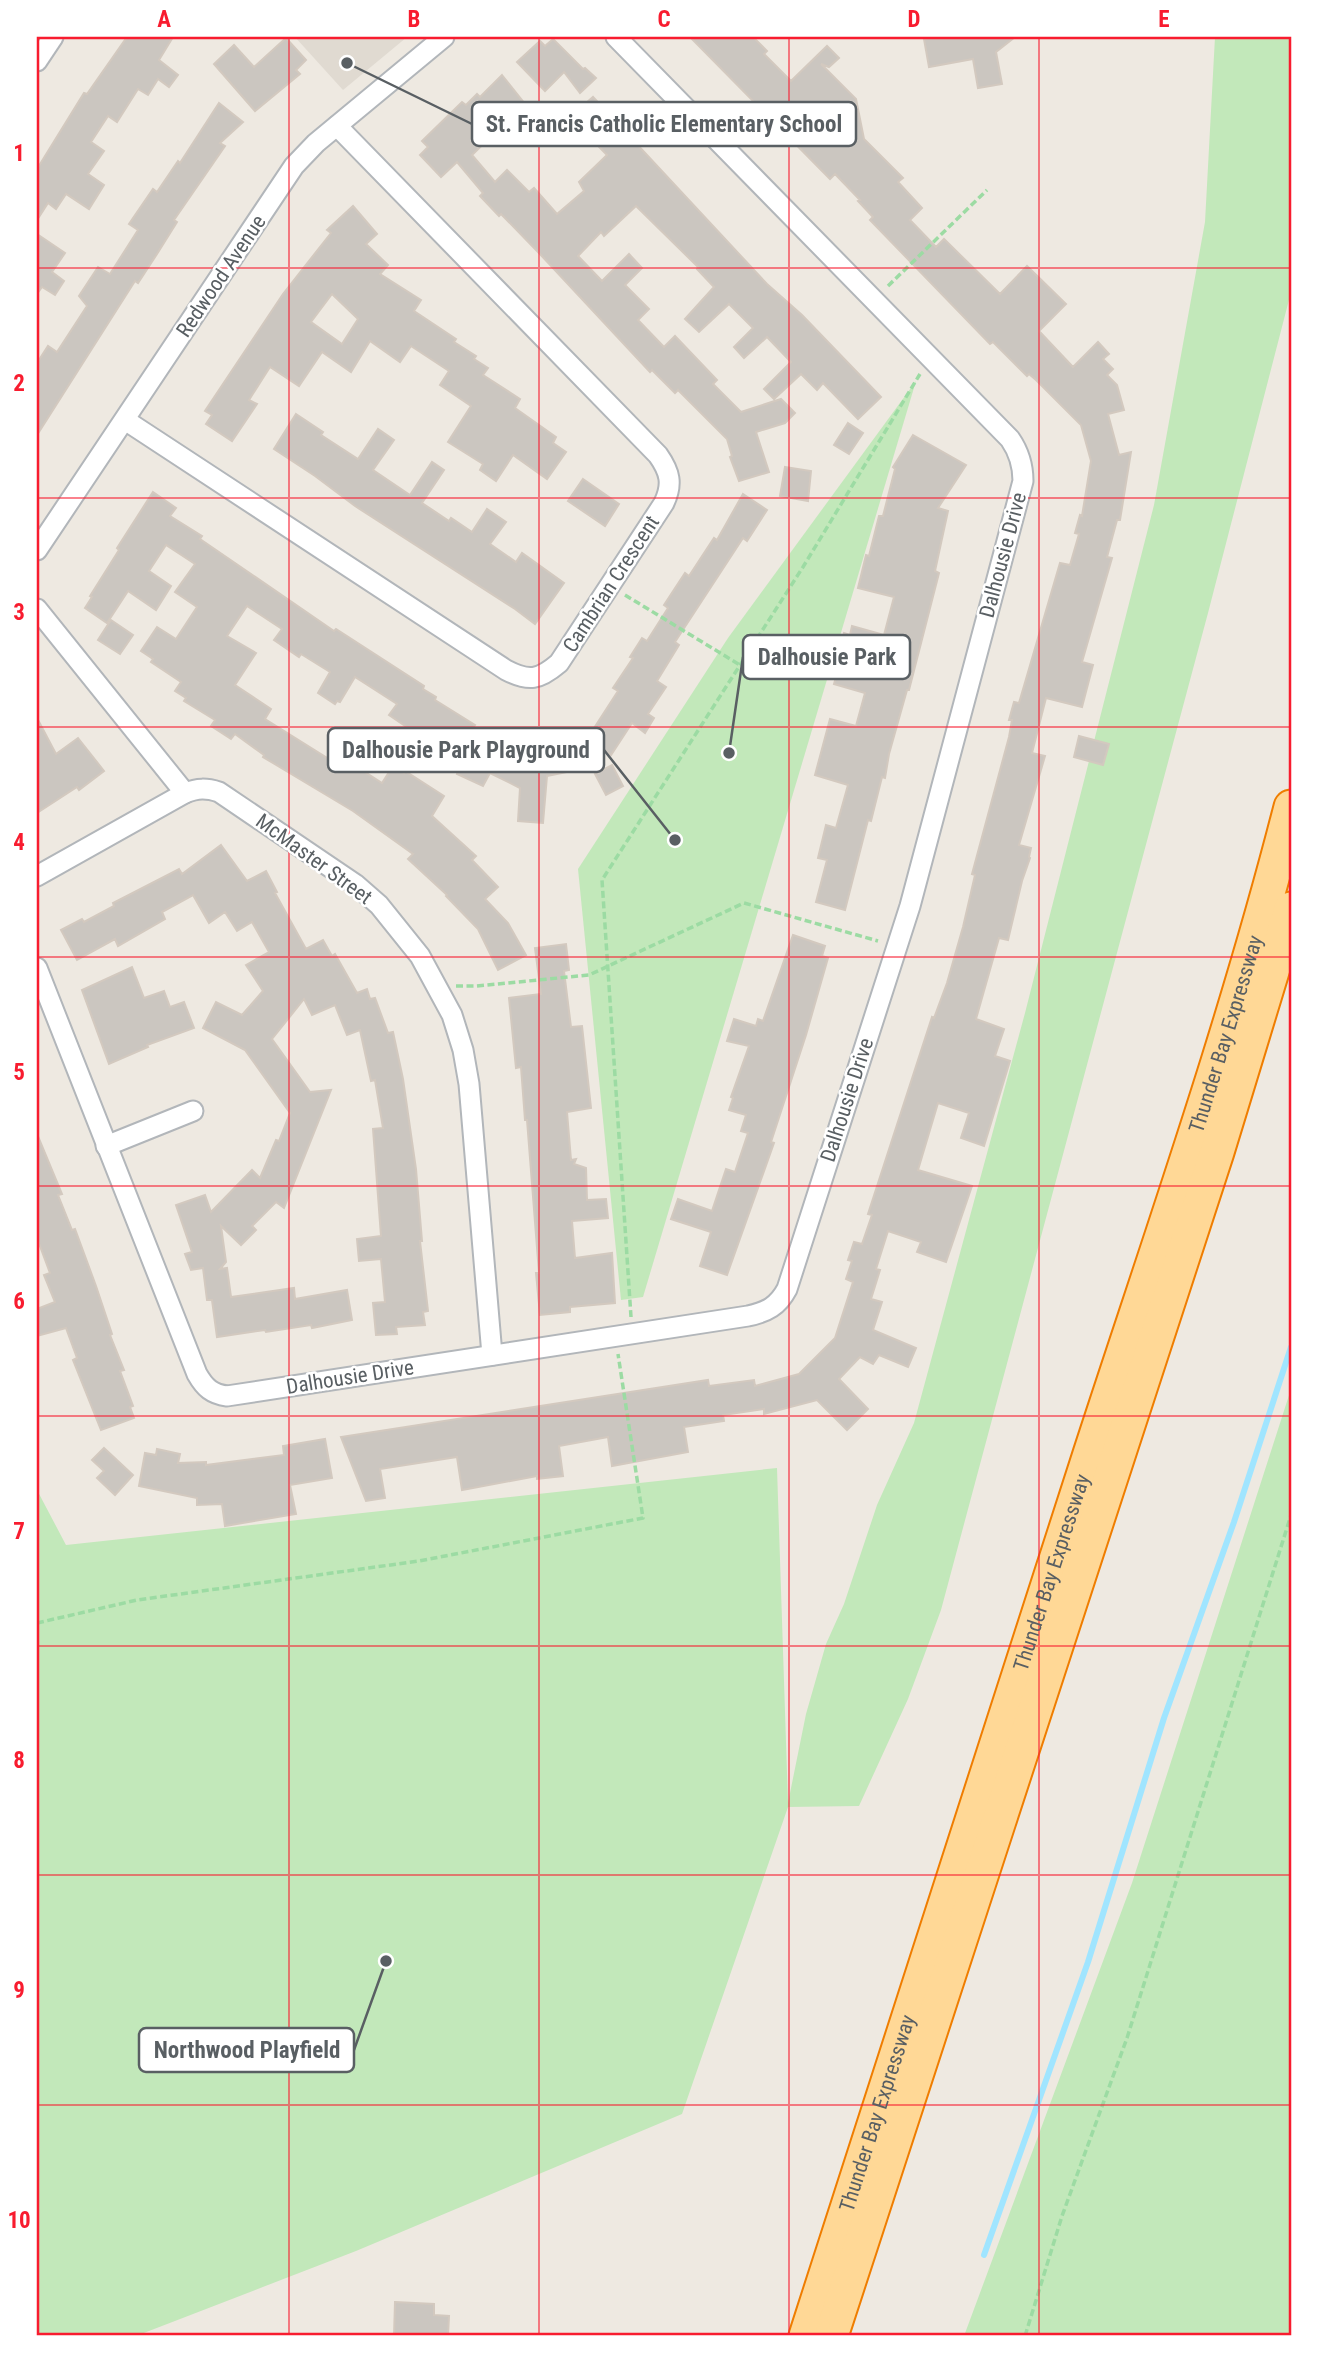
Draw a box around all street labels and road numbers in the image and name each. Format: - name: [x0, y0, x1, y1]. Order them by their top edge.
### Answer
- street label: Redwood Avenue: [171, 210, 271, 342]
- street label: Dalhousie Drive: [975, 490, 1031, 620]
- street label: Cambrian Crescent: [558, 511, 664, 657]
- street label: McMaster Street: [251, 809, 377, 909]
- street label: Thunder Bay Expressway: [1184, 932, 1267, 1136]
- street label: Dalhousie Drive: [816, 1035, 878, 1165]
- street label: Dalhousie Drive: [285, 1355, 416, 1399]
- street label: Thunder Bay Expressway: [1009, 1471, 1095, 1674]
- street label: Thunder Bay Expressway: [835, 2011, 920, 2215]

